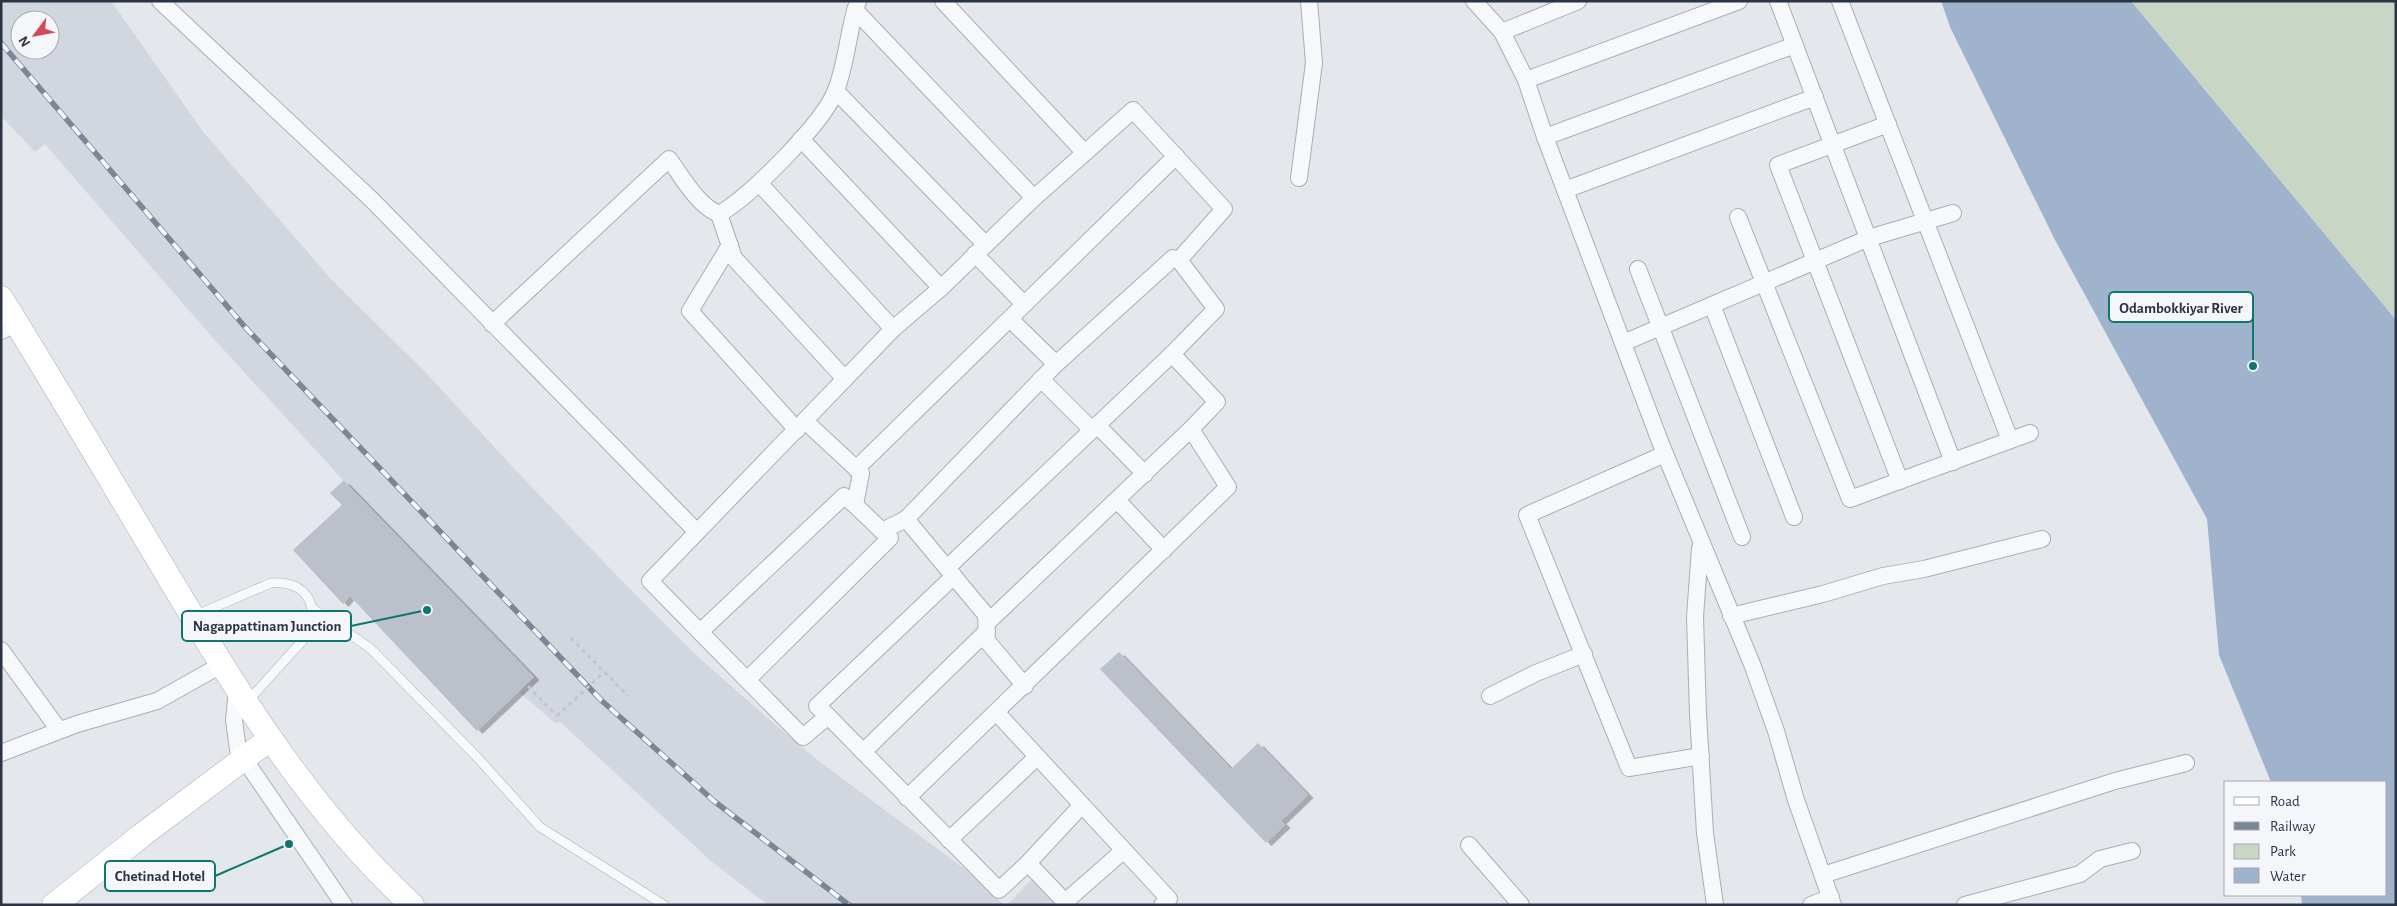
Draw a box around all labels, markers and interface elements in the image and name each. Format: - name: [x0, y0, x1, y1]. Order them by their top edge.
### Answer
- north arrow: [10, 10, 60, 60]
- text: N: [16, 34, 33, 49]
- callout: Odambokkiyar River: [2109, 292, 2253, 322]
- text: Odambokkiyar River: [2119, 301, 2243, 316]
- callout: Nagappattinam Junction: [182, 611, 351, 641]
- text: Nagappattinam Junction: [193, 619, 341, 634]
- legend: [2224, 781, 2387, 896]
- text: Road: [2270, 794, 2300, 809]
- text: Railway: [2270, 819, 2316, 834]
- text: Park: [2270, 844, 2296, 859]
- callout: Chetinad Hotel: [105, 861, 215, 891]
- text: Chetinad Hotel: [115, 869, 205, 884]
- text: Water: [2270, 869, 2306, 884]

